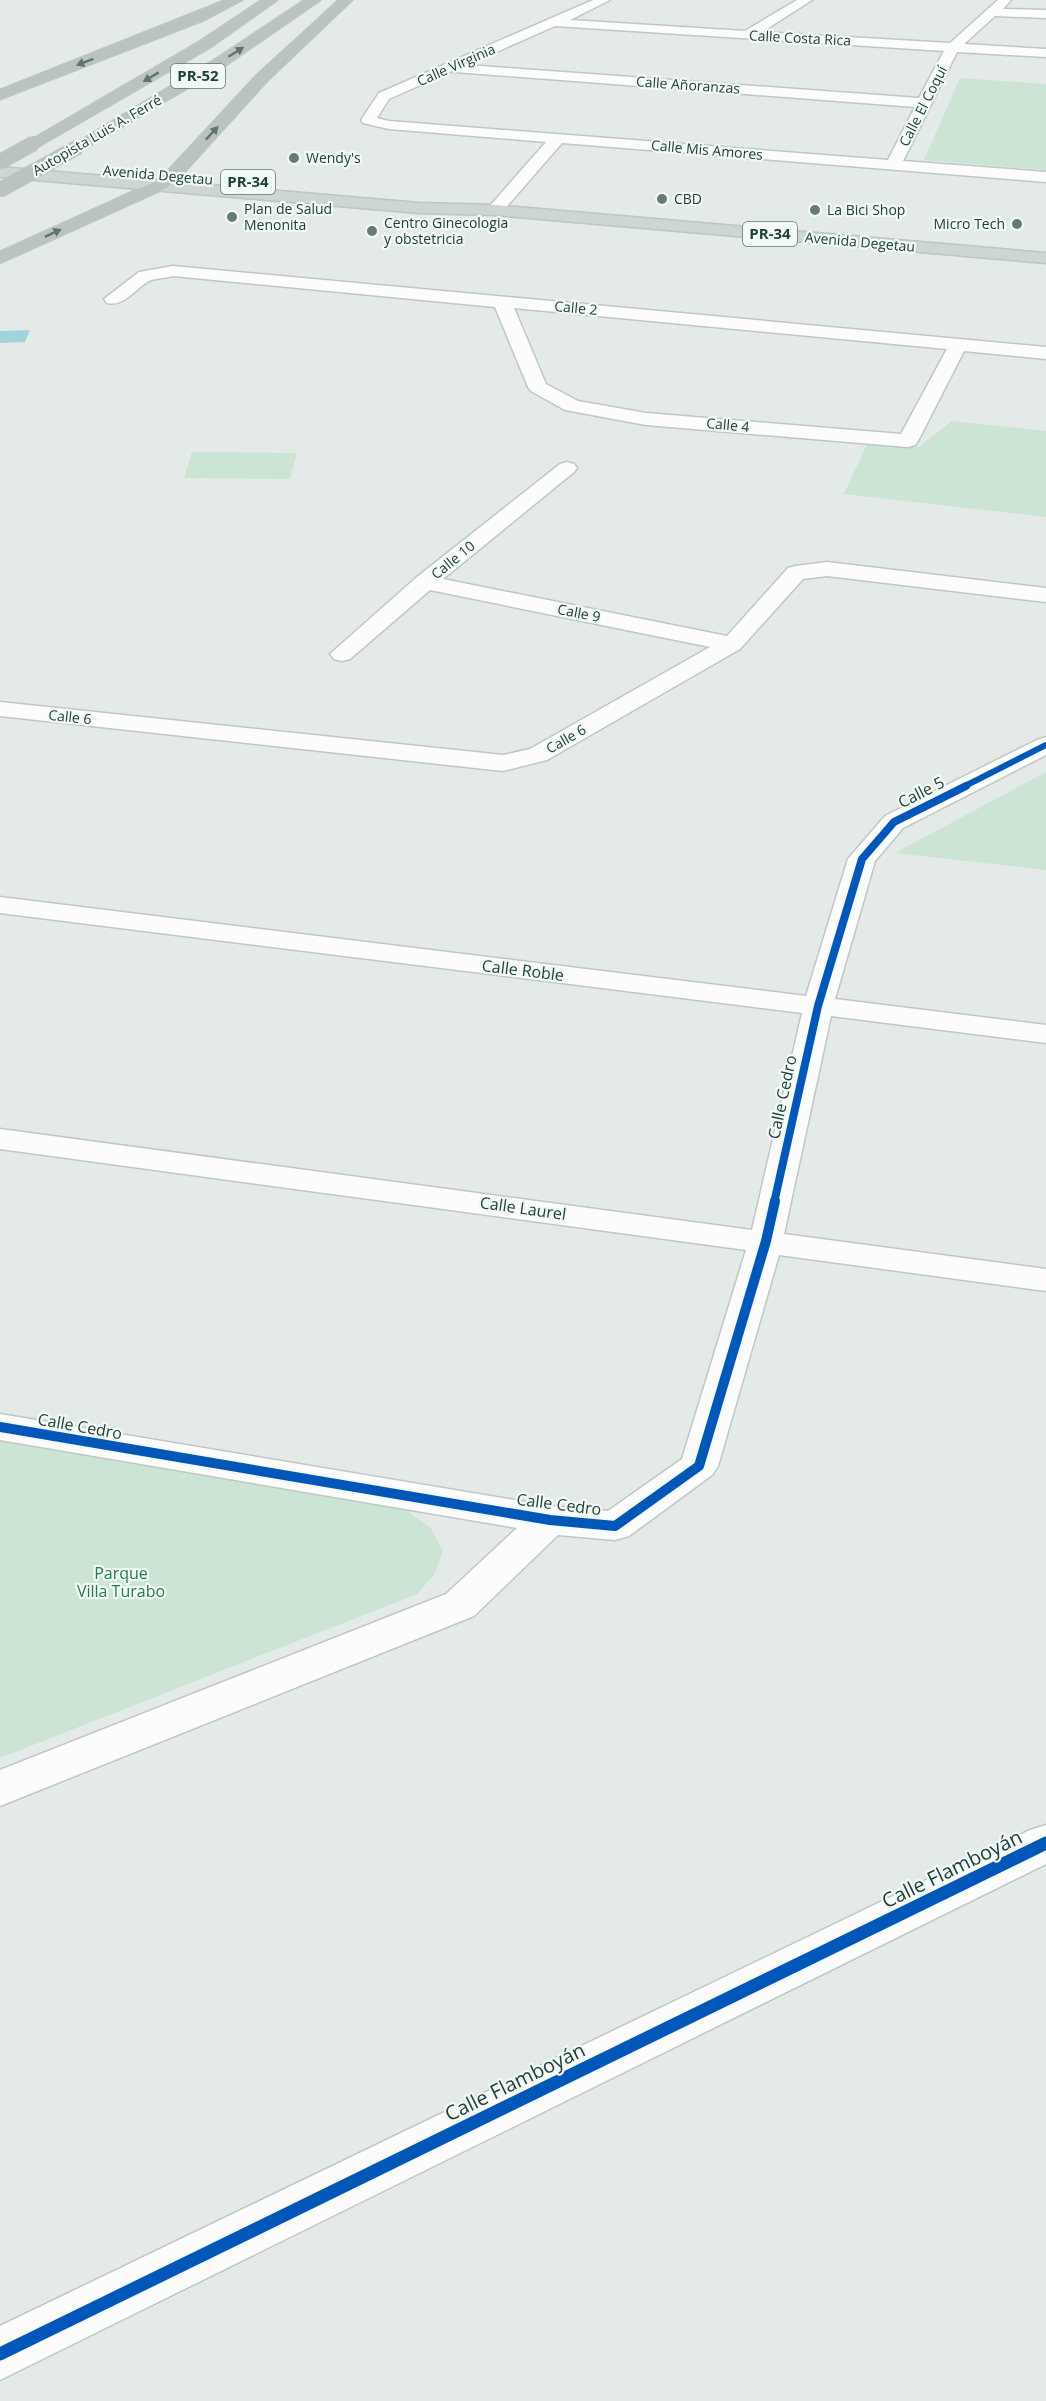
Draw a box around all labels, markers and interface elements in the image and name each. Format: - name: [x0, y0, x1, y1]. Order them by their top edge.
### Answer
- street label: Calle Costa Rica: [749, 25, 852, 50]
- street label: Calle Virginia: [414, 39, 498, 90]
- one-way arrow: [228, 47, 245, 58]
- one-way arrow: [75, 57, 93, 67]
- street label: Calle El Coquí: [894, 62, 951, 149]
- road number: PR-52: [171, 64, 225, 88]
- one-way arrow: [143, 71, 159, 82]
- street label: Calle Añoranzas: [635, 71, 741, 98]
- street label: Autopista Luis A. Ferré: [29, 90, 165, 179]
- one-way arrow: [205, 126, 219, 140]
- street label: Calle Mis Amores: [650, 135, 764, 164]
- place label: Wendy's: [306, 148, 361, 167]
- marker: Wendy's: [287, 151, 301, 165]
- street label: Avenida Degetau: [102, 160, 214, 189]
- road number: PR-34: [221, 170, 275, 194]
- place label: CBD: [674, 189, 702, 208]
- marker: CBD: [655, 192, 669, 206]
- place label: Plan de Salud Menonita: [244, 199, 332, 234]
- place label: La Bici Shop: [827, 200, 905, 219]
- marker: La Bici Shop: [808, 203, 822, 217]
- marker: Plan de Salud Menonita: [225, 210, 239, 224]
- place label: Centro Ginecologia y obstetricia: [384, 213, 508, 248]
- place label: Micro Tech: [934, 214, 1005, 233]
- marker: Micro Tech: [1010, 217, 1024, 231]
- road number: PR-34: [743, 222, 797, 246]
- marker: Centro Ginecologia y obstetricia: [365, 224, 379, 238]
- street label: Avenida Degetau: [804, 227, 916, 256]
- one-way arrow: [45, 229, 62, 238]
- street label: Calle 2: [554, 296, 598, 319]
- street label: Calle 4: [706, 413, 750, 436]
- street label: Calle 10: [427, 536, 479, 583]
- street label: Calle 9: [556, 599, 602, 626]
- street label: Calle 6: [48, 705, 93, 728]
- street label: Calle 6: [542, 720, 589, 758]
- street label: Calle 5: [894, 771, 948, 813]
- street label: Calle Roble: [481, 954, 565, 986]
- street label: Calle Cedro: [762, 1053, 802, 1141]
- street label: Calle Laurel: [478, 1191, 568, 1225]
- street label: Calle Cedro: [36, 1408, 124, 1444]
- street label: Calle Cedro: [515, 1488, 603, 1520]
- park label: Parque Villa Turabo: [77, 1562, 165, 1602]
- street label: Calle Flamboyán: [877, 1823, 1026, 1914]
- street label: Calle Flamboyán: [440, 2036, 589, 2127]

